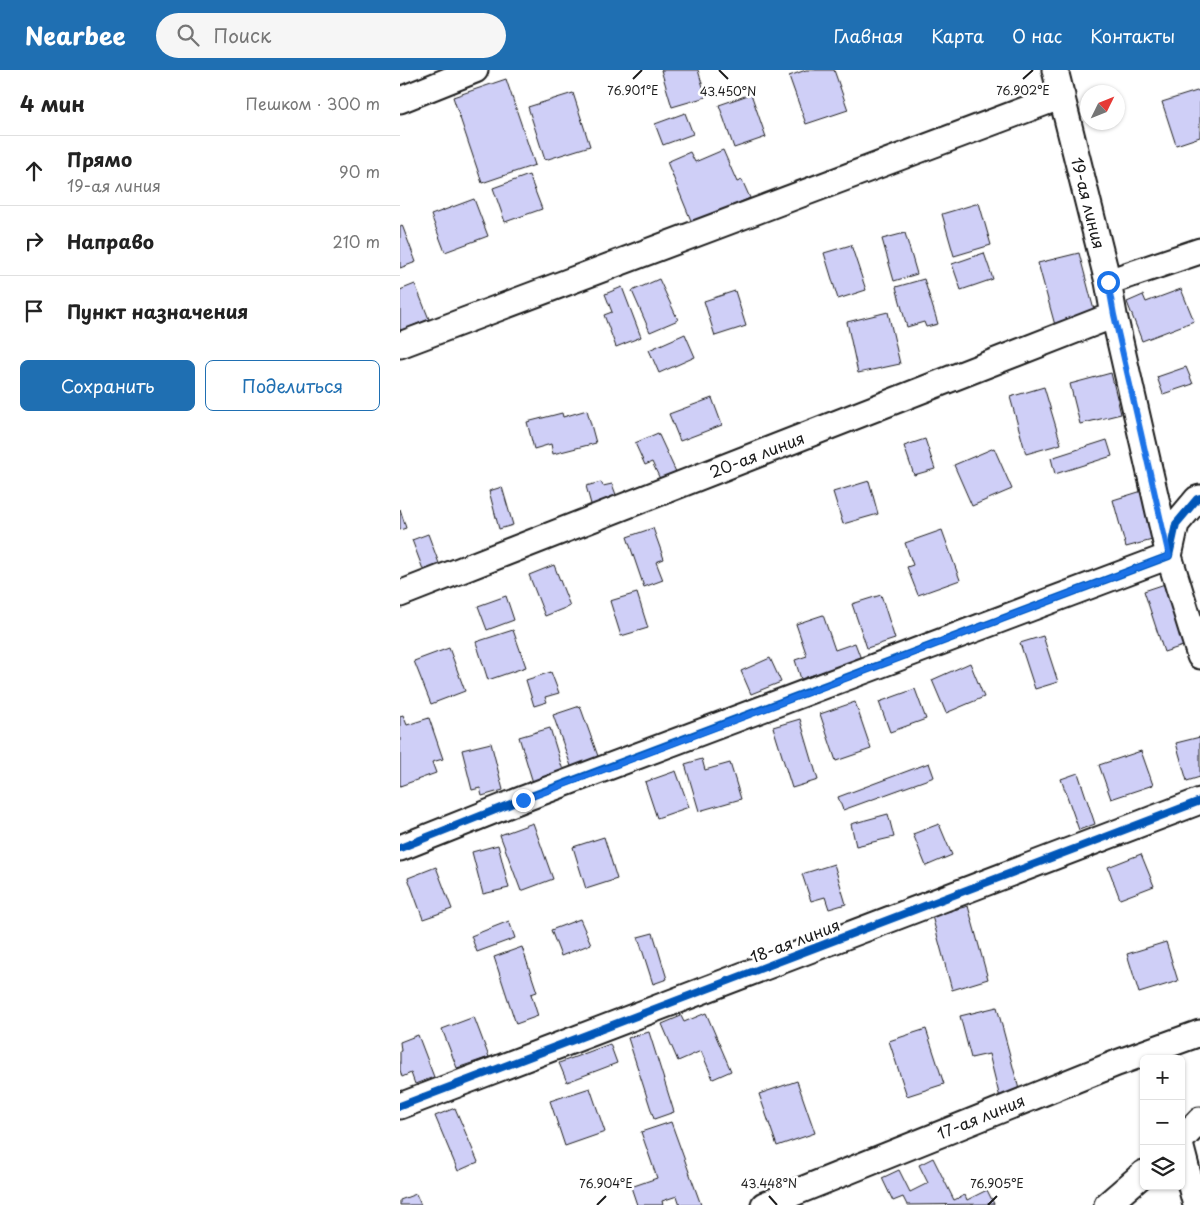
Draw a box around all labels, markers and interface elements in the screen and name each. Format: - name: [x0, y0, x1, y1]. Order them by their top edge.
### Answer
- search box: [156, 13, 506, 58]
- text: Nearbee: [25, 17, 126, 53]
- icon: search: [174, 21, 202, 49]
- text: Поиск: [214, 21, 271, 49]
- text: Главная: [834, 22, 903, 49]
- text: Карта: [931, 22, 984, 49]
- text: О нас: [1012, 22, 1062, 49]
- text: Контакты: [1090, 22, 1175, 49]
- text: 76.901°E: [607, 81, 659, 99]
- text: 76.902°E: [996, 81, 1050, 99]
- text: 43.450°N: [700, 82, 756, 100]
- north arrow: [1080, 85, 1125, 130]
- text: 4 мин: [20, 87, 85, 119]
- text: Пешком · 300 m: [246, 91, 380, 115]
- text: Прямо: [67, 145, 132, 173]
- street label: 19-ая линия: [1066, 154, 1112, 251]
- icon: ahead: [20, 157, 48, 185]
- text: 90 m: [339, 159, 380, 183]
- text: 19-ая линия: [67, 173, 161, 197]
- icon: right: [20, 227, 48, 255]
- text: Направо: [67, 227, 154, 255]
- text: 210 m: [332, 229, 380, 253]
- route start: [1097, 271, 1120, 294]
- icon: arrive: [20, 297, 48, 325]
- text: Пункт назначения: [67, 297, 248, 325]
- button: Сохранить: [20, 360, 195, 411]
- button: Поделиться: [205, 360, 380, 411]
- street label: 20-ая линия: [706, 425, 808, 483]
- route end: [512, 789, 535, 812]
- street label: 18-ая линия: [746, 912, 843, 968]
- map controls: [1140, 1055, 1185, 1190]
- button: +: [1140, 1055, 1185, 1100]
- street label: 17-ая линия: [933, 1088, 1028, 1145]
- button: −: [1140, 1100, 1185, 1145]
- button: layers: [1140, 1145, 1185, 1190]
- text: 76.904°E: [579, 1174, 633, 1192]
- text: 43.448°N: [741, 1174, 797, 1192]
- text: 76.905°E: [970, 1174, 1024, 1192]

